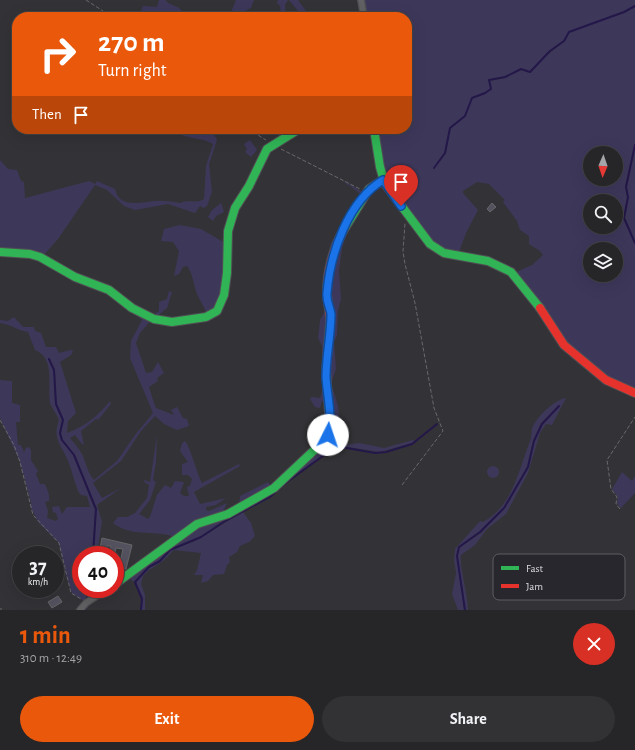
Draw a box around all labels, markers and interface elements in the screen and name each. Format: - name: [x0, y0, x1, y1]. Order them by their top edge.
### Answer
- icon: right: [32, 28, 84, 80]
- text: 270 m: [98, 29, 165, 57]
- text: Turn right: [98, 62, 167, 80]
- icon: arrive: [70, 104, 92, 126]
- text: Then: [32, 107, 62, 122]
- north arrow: [583, 146, 623, 186]
- map controls: [583, 146, 623, 282]
- pin: [384, 165, 418, 206]
- icon: arrive: [390, 171, 412, 193]
- button: search: [583, 194, 623, 234]
- button: layers: [583, 242, 623, 282]
- position arrow: [307, 414, 349, 456]
- speed limit sign: 40: [72, 546, 124, 598]
- legend: [493, 554, 625, 600]
- text: 37: [29, 557, 47, 577]
- text: Fast: [526, 563, 544, 574]
- text: km/h: [28, 577, 48, 587]
- text: Jam: [526, 581, 543, 592]
- button: close: [573, 623, 615, 665]
- text: 1 min: [20, 624, 71, 648]
- text: 310 m · 12:49: [20, 652, 82, 665]
- button: Exit: [20, 696, 314, 742]
- button: Share: [322, 696, 615, 742]

